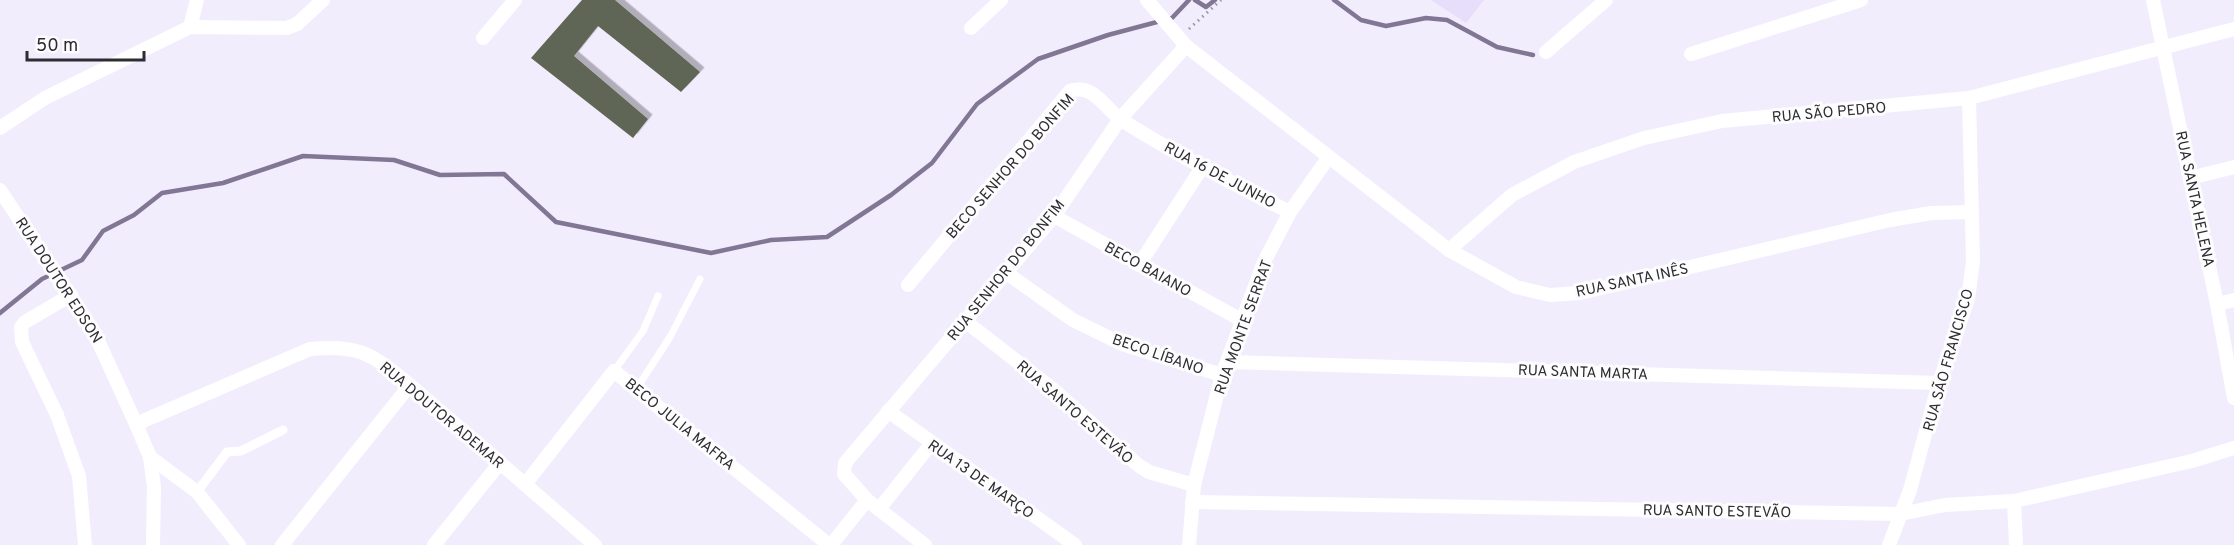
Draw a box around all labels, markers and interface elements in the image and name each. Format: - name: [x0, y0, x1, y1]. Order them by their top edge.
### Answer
- scale bar: [27, 24, 144, 62]
- text: 50 m: [36, 35, 78, 58]
- street label: BECO SENHOR DO BONFIM: [943, 91, 1079, 243]
- street label: RUA SÃO PEDRO: [1771, 98, 1887, 128]
- street label: RUA SANTA HELENA: [2170, 129, 2217, 269]
- street label: RUA 16 DE JUNHO: [1160, 139, 1278, 214]
- street label: RUA SENHOR DO BONFIM: [944, 196, 1070, 346]
- street label: RUA DOUTOR EDSON: [10, 214, 106, 347]
- street label: BECO BAIANO: [1100, 239, 1194, 302]
- street label: RUA MONTE SERRAT: [1211, 258, 1278, 397]
- street label: RUA SANTA INÊS: [1574, 259, 1690, 303]
- street label: RUA SÃO FRANCISCO: [1919, 287, 1979, 434]
- street label: BECO LÍBANO: [1109, 330, 1206, 380]
- street label: RUA SANTO ESTEVÃO: [1012, 357, 1137, 469]
- street label: RUA DOUTOR ADEMAR: [375, 359, 507, 474]
- street label: RUA SANTA MARTA: [1517, 362, 1648, 385]
- street label: BECO JULIA MAFRA: [620, 375, 738, 475]
- street label: RUA 13 DE MARÇO: [923, 436, 1037, 524]
- street label: RUA SANTO ESTEVÃO: [1643, 501, 1791, 523]

